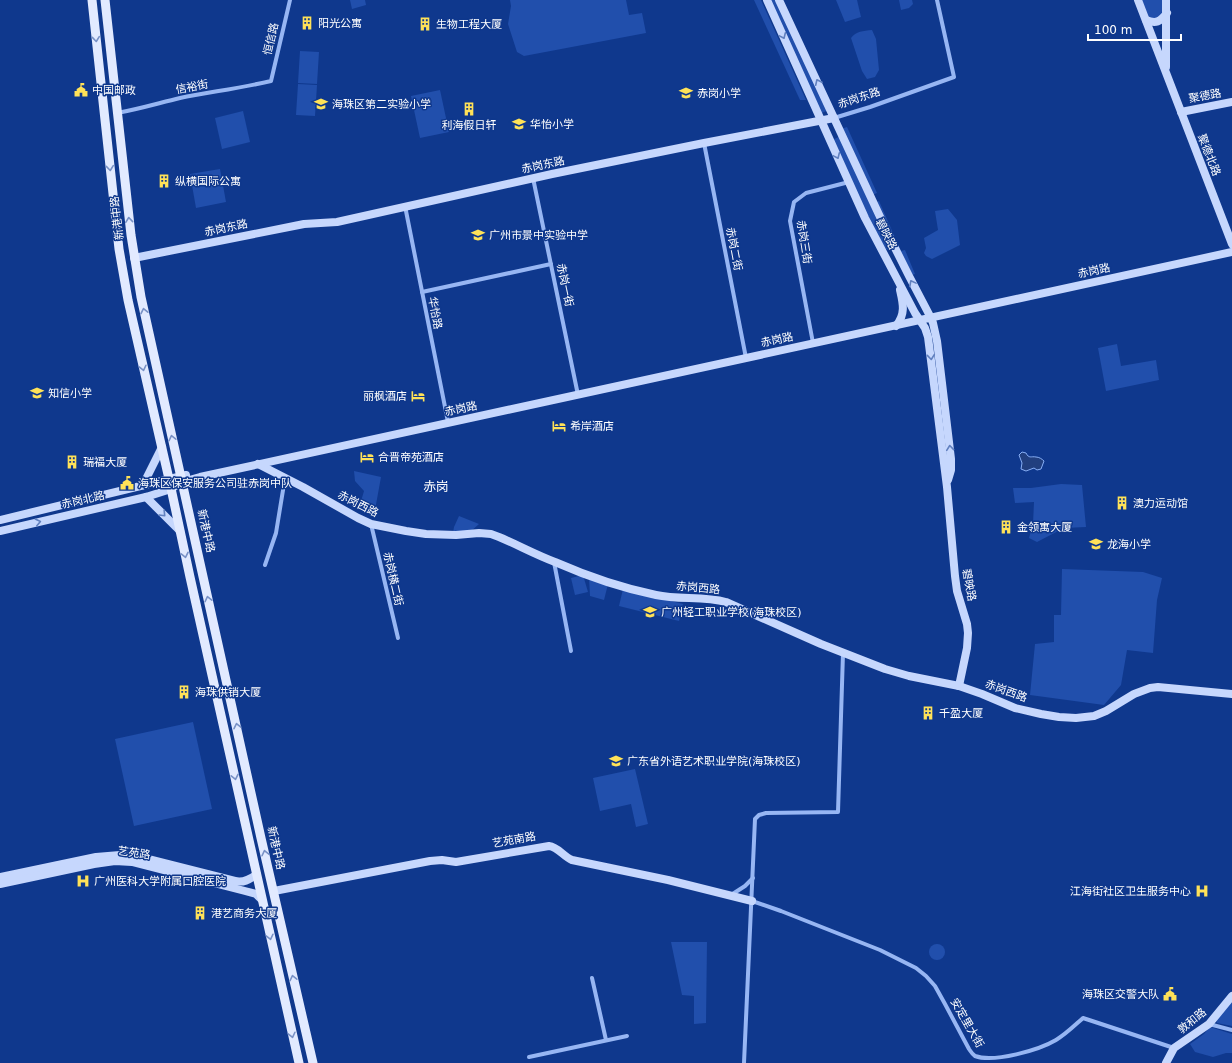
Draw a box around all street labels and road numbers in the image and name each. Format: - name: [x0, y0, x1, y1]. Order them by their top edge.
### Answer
- street label: 恒信路: [261, 21, 281, 57]
- street label: 信裕街: [175, 77, 209, 97]
- street label: 赤岗东路: [836, 85, 882, 111]
- street label: 聚德路: [1188, 86, 1222, 106]
- street label: 聚德北路: [1195, 132, 1223, 178]
- street label: 赤岗东路: [520, 154, 566, 176]
- street label: 新港中路: [108, 195, 126, 241]
- street label: 碧映路: [873, 216, 899, 252]
- street label: 赤岗东路: [203, 217, 249, 239]
- street label: 赤岗三街: [794, 219, 814, 265]
- street label: 赤岗二街: [723, 226, 745, 272]
- street label: 赤岗路: [1077, 261, 1111, 281]
- street label: 赤岗一街: [554, 262, 576, 308]
- street label: 华怡路: [425, 296, 445, 330]
- street label: 赤岗路: [760, 330, 794, 350]
- street label: 赤岗路: [444, 399, 478, 419]
- street label: 赤岗西路: [335, 488, 381, 520]
- street label: 赤岗北路: [60, 489, 106, 511]
- street label: 新港中路: [195, 508, 217, 554]
- street label: 赤岗横二街: [380, 551, 406, 607]
- street label: 碧映路: [959, 568, 979, 602]
- street label: 赤岗西路: [676, 580, 720, 596]
- street label: 赤岗西路: [983, 677, 1029, 705]
- street label: 新港中路: [265, 825, 287, 871]
- street label: 艺苑南路: [491, 830, 537, 850]
- street label: 艺苑路: [117, 844, 151, 862]
- street label: 安定里大街: [948, 996, 986, 1050]
- street label: 敦和路: [1175, 1006, 1209, 1036]

